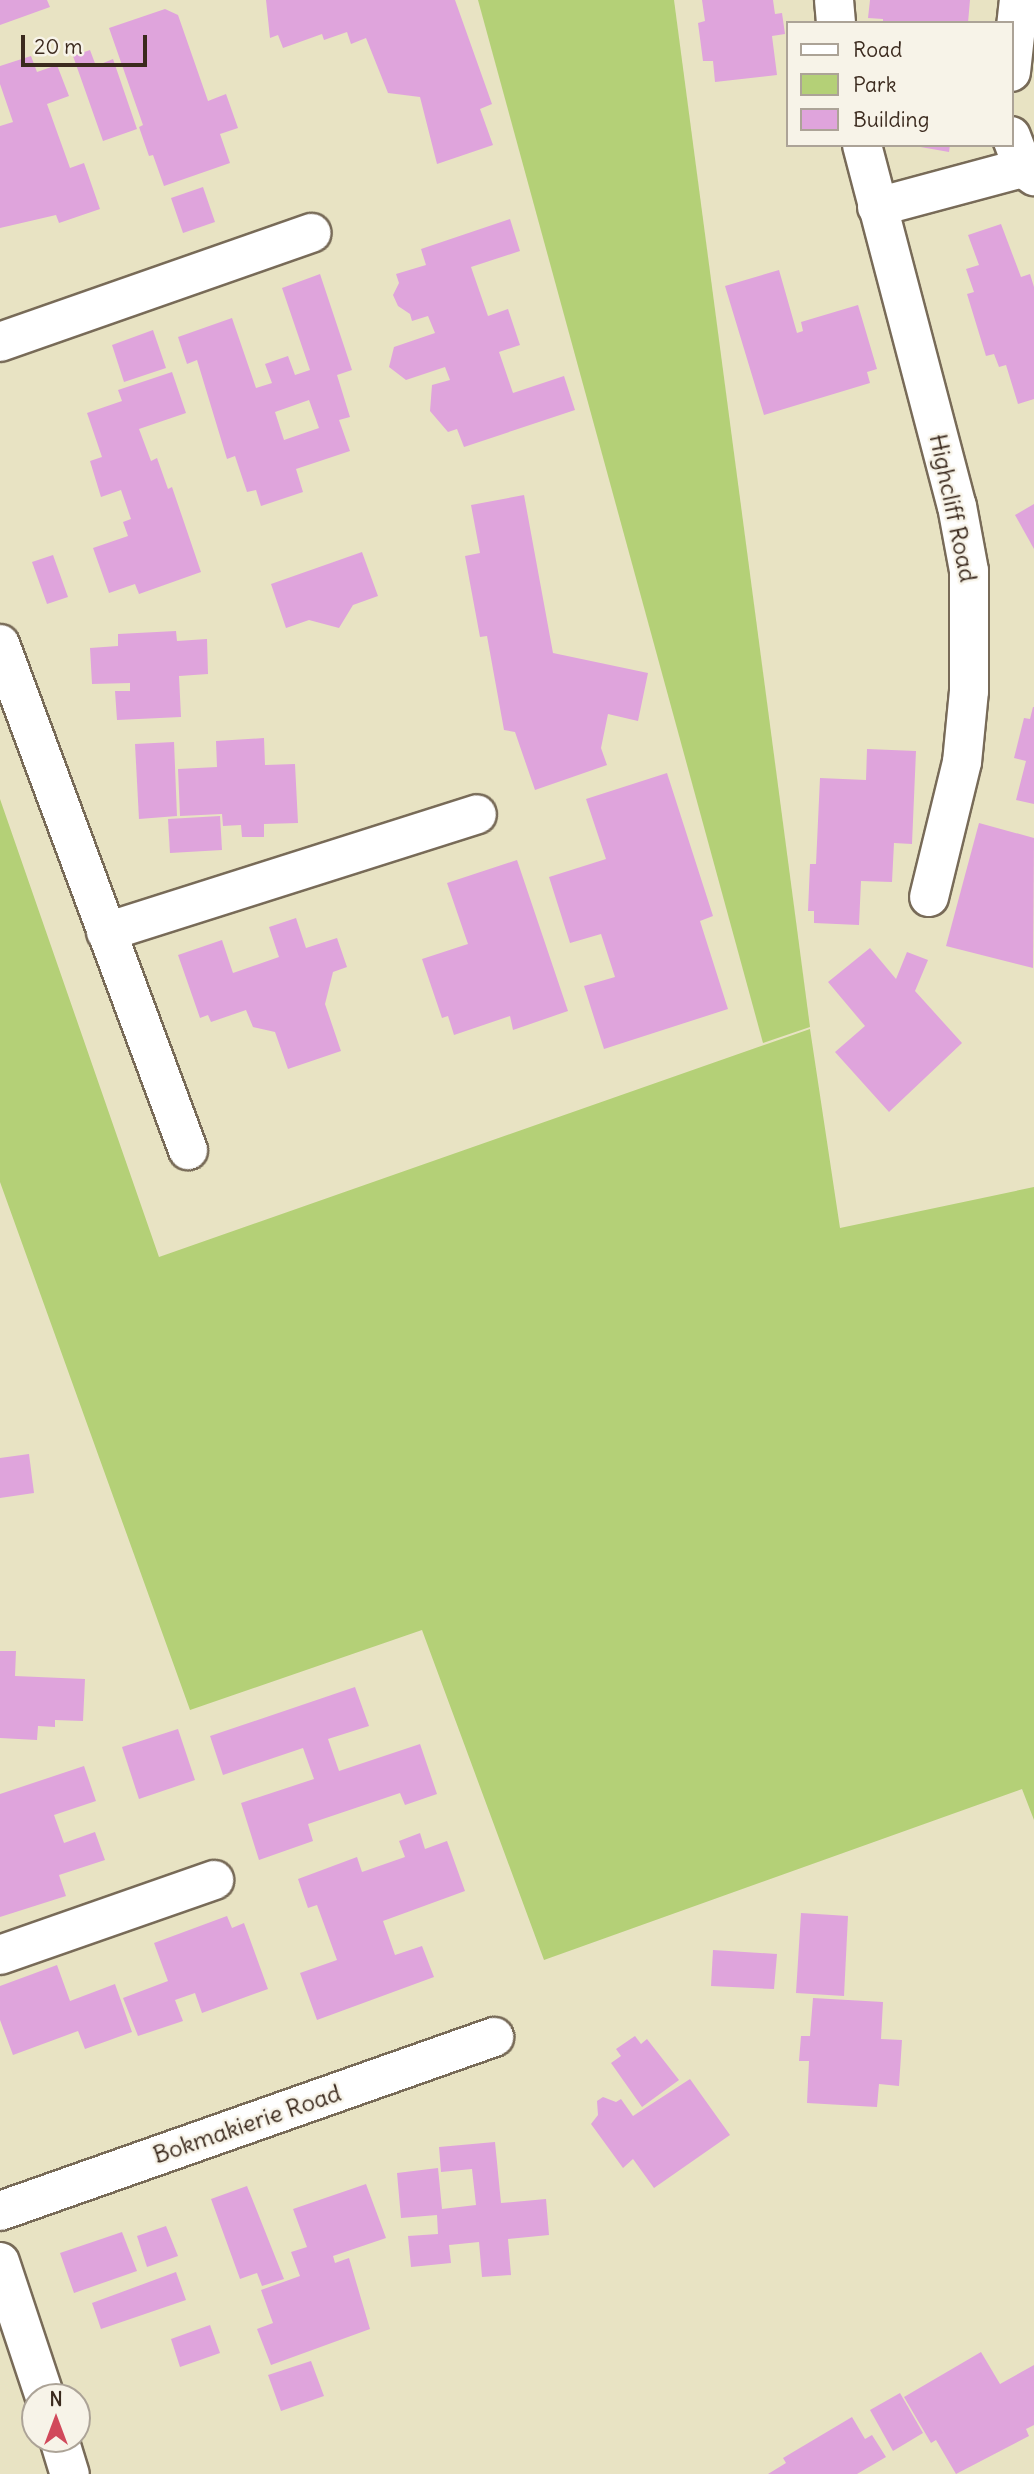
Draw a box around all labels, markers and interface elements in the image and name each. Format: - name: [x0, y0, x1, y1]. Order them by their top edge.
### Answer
- scale bar: [24, 21, 150, 65]
- legend: [786, 21, 1013, 147]
- text: 20 m: [34, 33, 83, 60]
- text: Road: [853, 36, 902, 63]
- text: Park: [853, 71, 896, 98]
- text: Building: [853, 106, 929, 133]
- street label: Highcliff Road: [923, 431, 983, 585]
- street label: Bokmakierie Road: [149, 2078, 345, 2170]
- north arrow: [21, 2383, 91, 2453]
- text: N: [49, 2387, 63, 2411]

